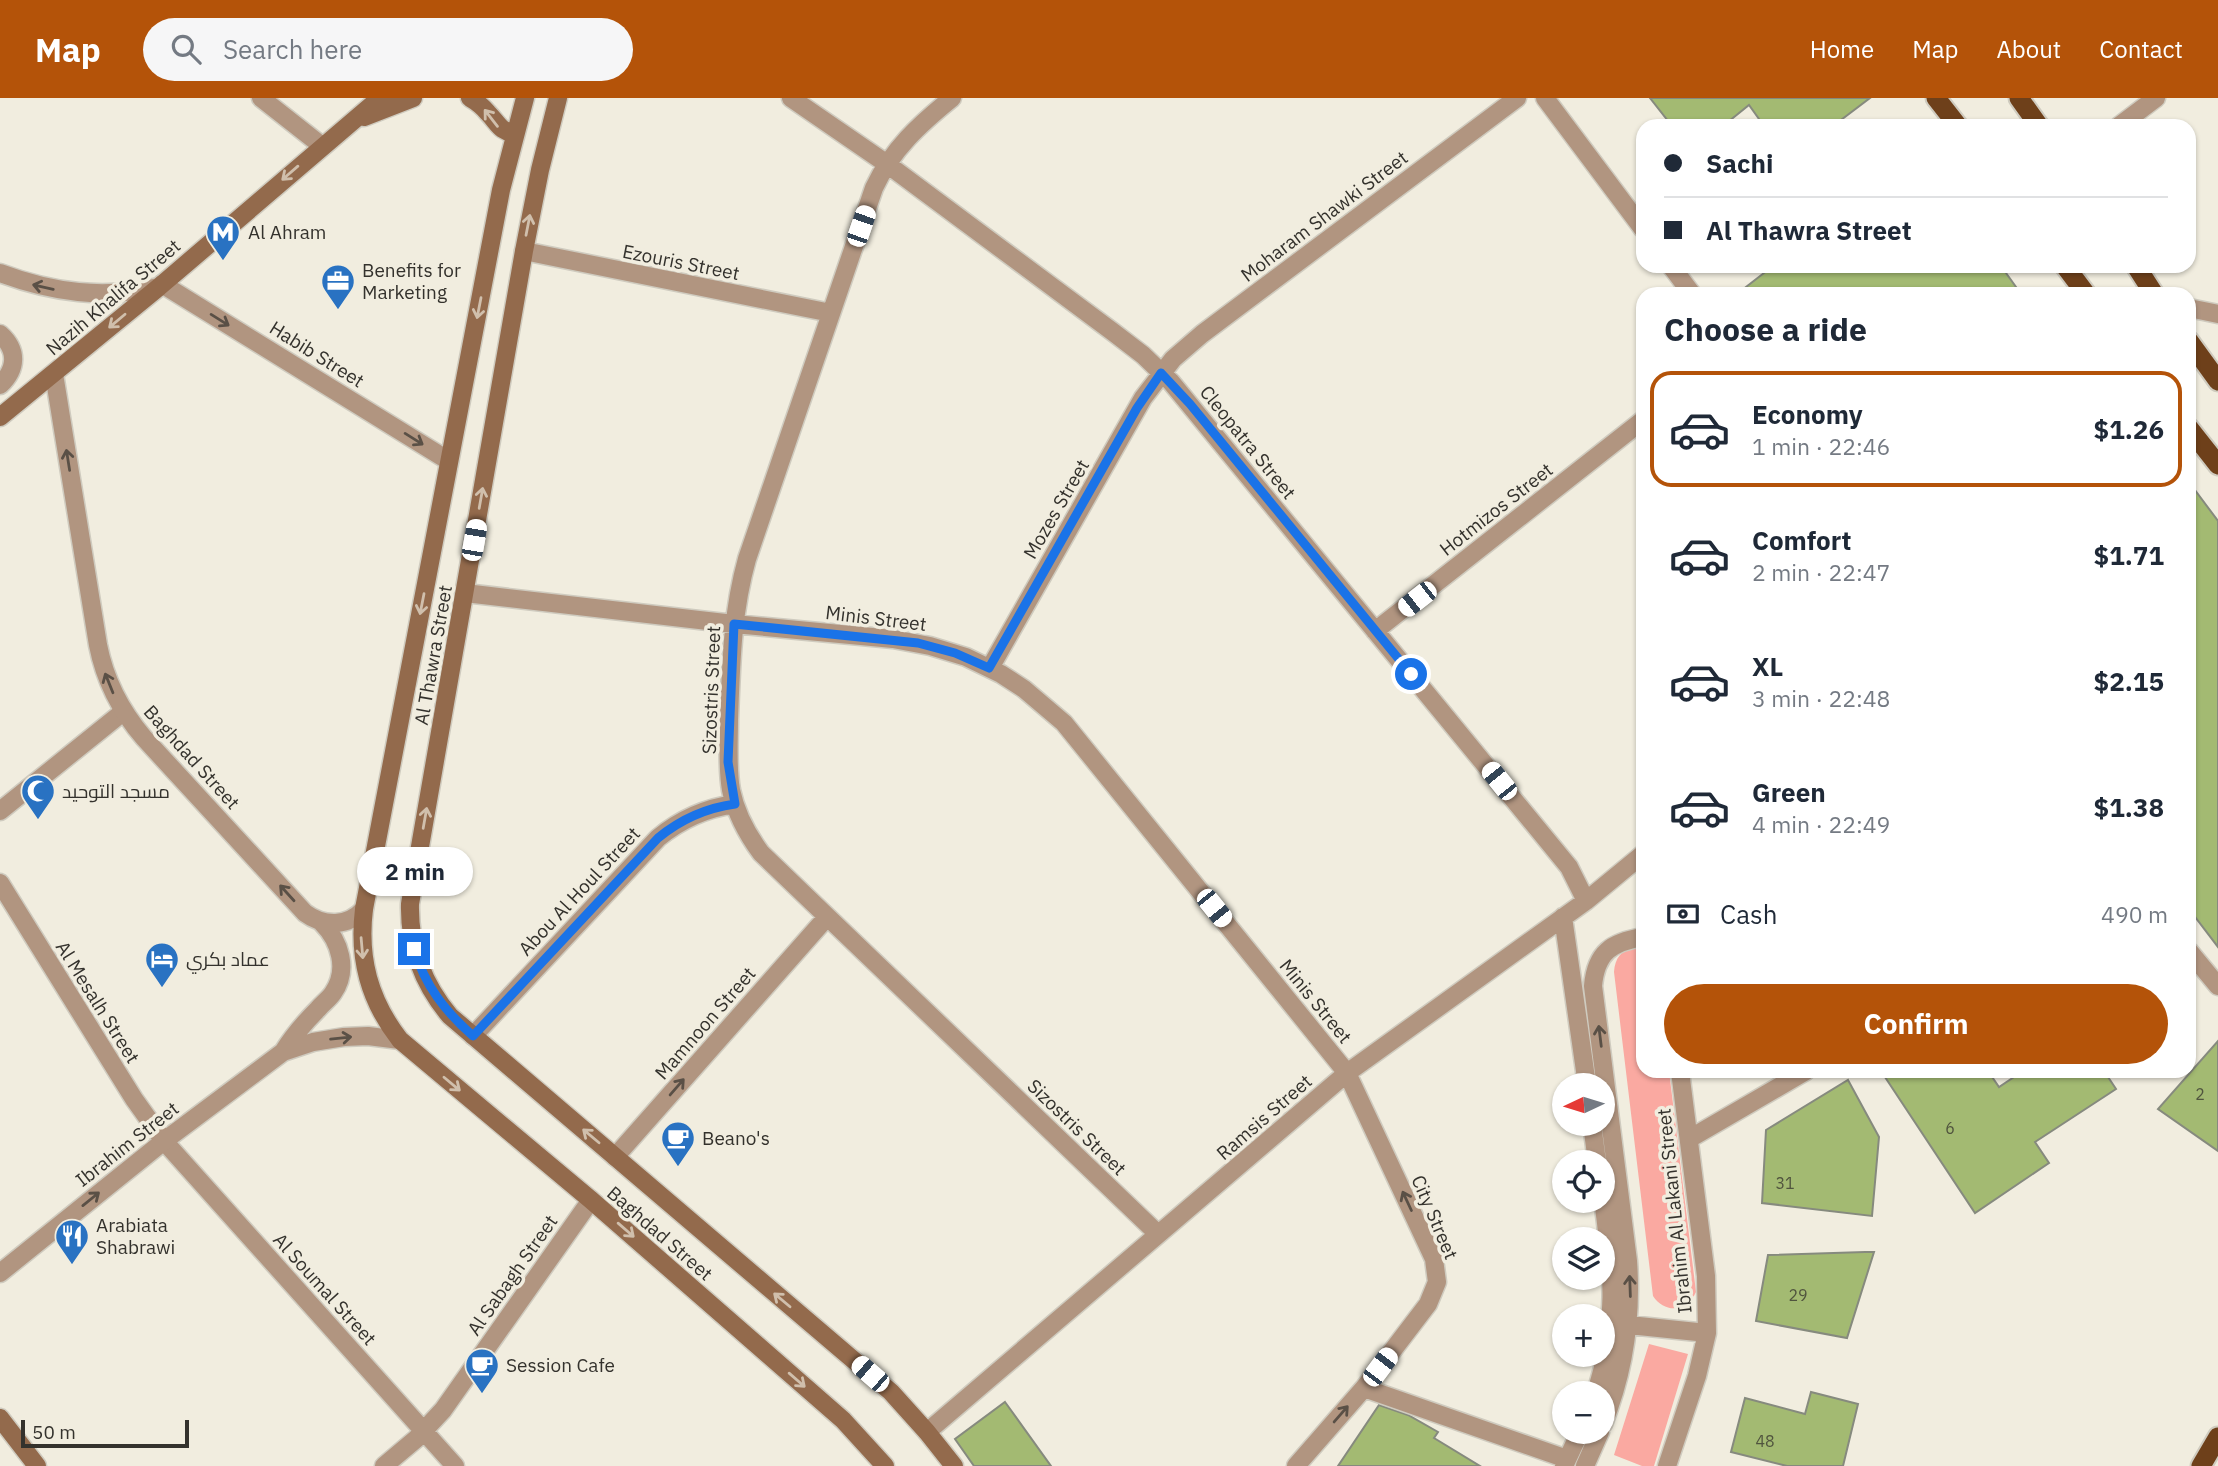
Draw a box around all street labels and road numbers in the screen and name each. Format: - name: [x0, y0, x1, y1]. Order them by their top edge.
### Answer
- street label: Moharam Shawki Street: [1236, 145, 1412, 287]
- street label: Nazih Khalifa Street: [41, 234, 185, 360]
- street label: Ezouris Street: [620, 239, 742, 285]
- street label: Habib Street: [265, 315, 369, 393]
- street label: Cleopatra Street: [1195, 380, 1301, 504]
- street label: Mozes Street: [1018, 455, 1094, 563]
- street label: Hotmizos Street: [1435, 457, 1557, 561]
- street label: Al Thawra Street: [409, 583, 457, 727]
- street label: Minis Street: [824, 600, 928, 636]
- street label: Sizostris Street: [697, 625, 725, 755]
- street label: Baghdad Street: [139, 700, 245, 814]
- street label: Abou Al Houl Street: [513, 822, 645, 960]
- street label: Al Mesalh Street: [51, 936, 145, 1068]
- street label: Minis Street: [1275, 954, 1357, 1048]
- street label: Mamnoon Street: [649, 962, 761, 1084]
- street label: Ramsis Street: [1211, 1069, 1317, 1165]
- street label: Sizostris Street: [1022, 1074, 1132, 1180]
- street label: Ibrahim Street: [71, 1096, 183, 1192]
- street label: Ibrahim Al Lakani Street: [1651, 1107, 1697, 1315]
- street label: City Street: [1407, 1171, 1463, 1263]
- street label: Baghdad Street: [602, 1181, 718, 1285]
- street label: Al Sabagh Street: [462, 1210, 562, 1340]
- street label: Al Soumal Street: [268, 1228, 382, 1350]

